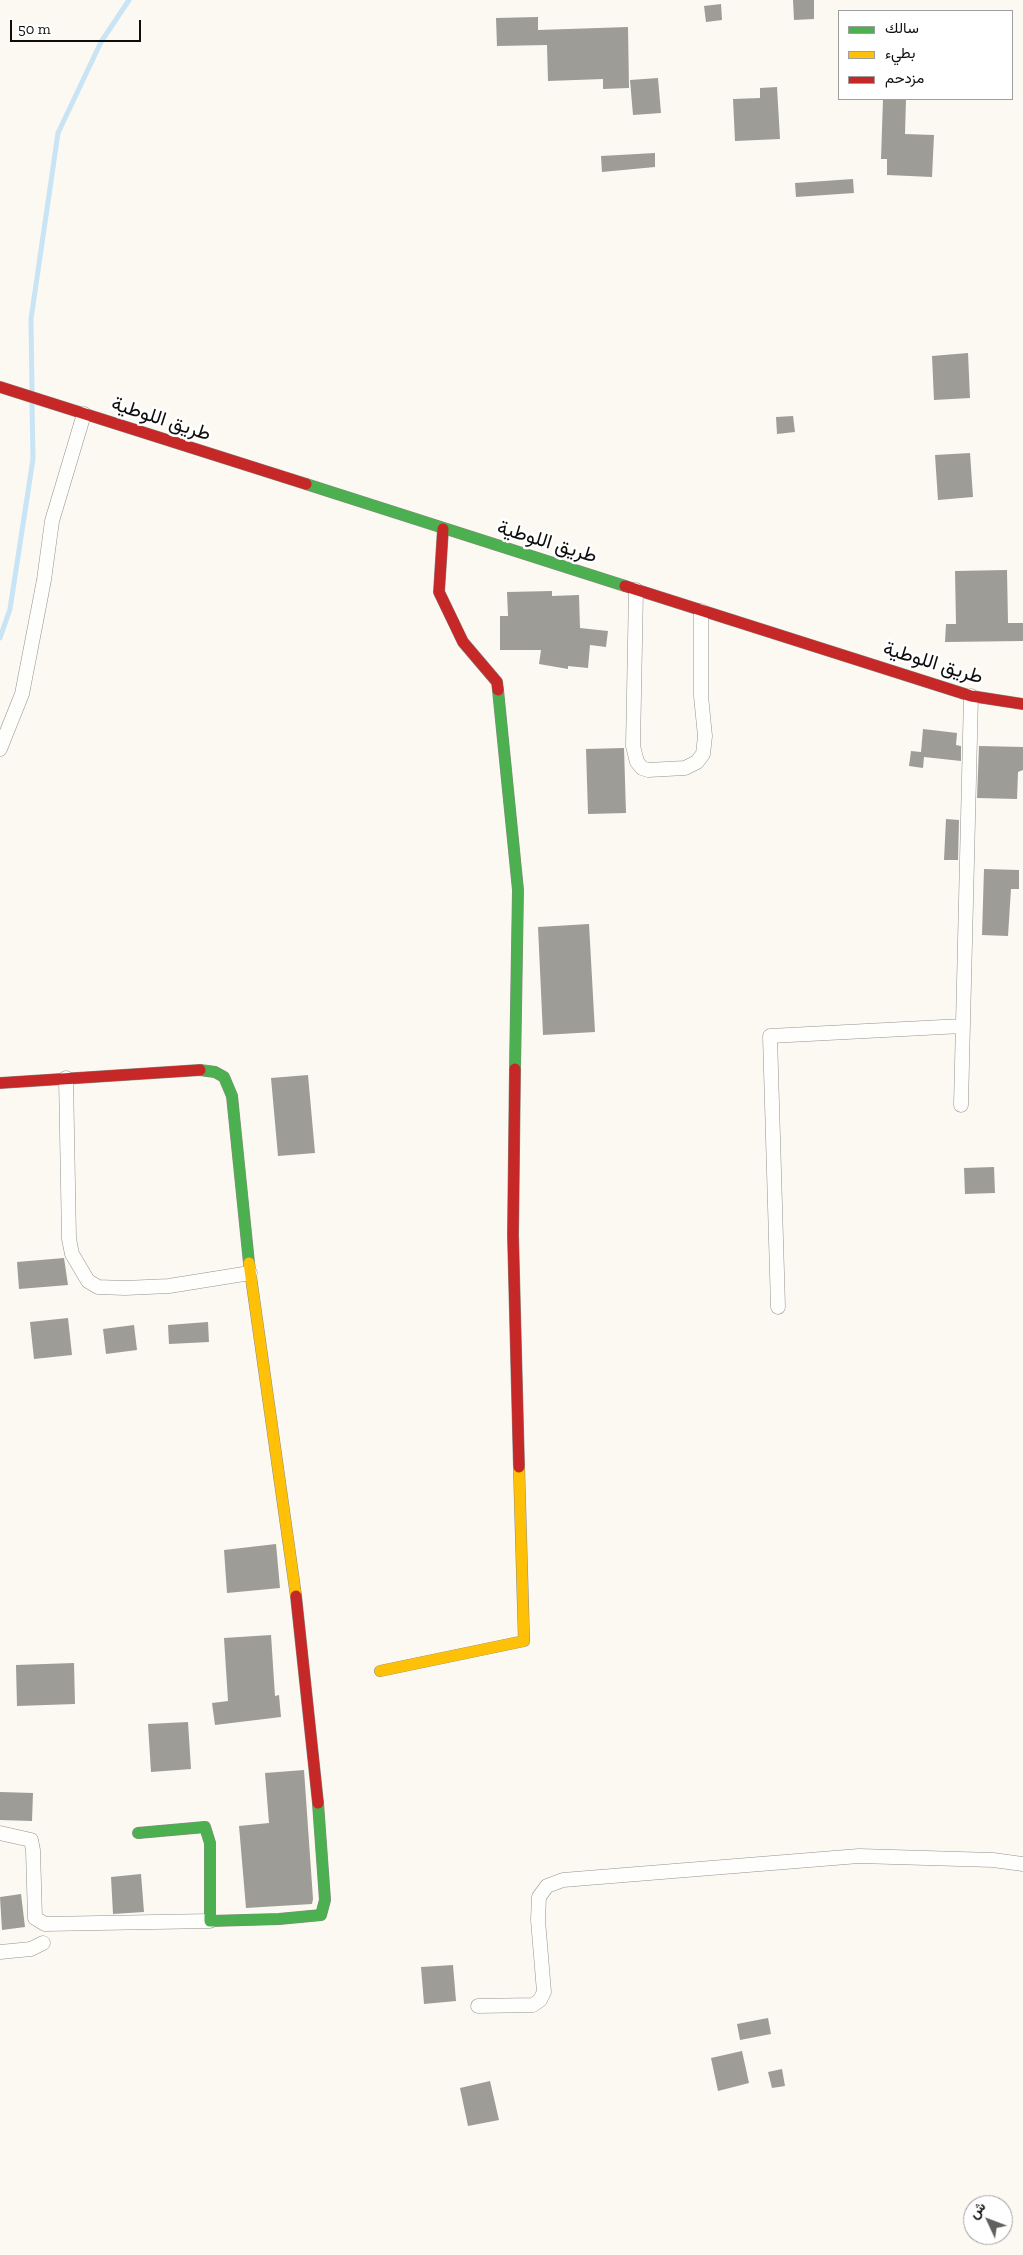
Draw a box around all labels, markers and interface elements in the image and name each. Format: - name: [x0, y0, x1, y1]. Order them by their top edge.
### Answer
- scale bar: [12, 10, 144, 42]
- legend: [838, 10, 1013, 100]
- text: سالك: [885, 19, 919, 37]
- text: 50 m: [18, 20, 51, 38]
- text: بطيء: [885, 44, 915, 62]
- text: مزدحم: [885, 69, 924, 87]
- street label: طريق اللوطية: [108, 392, 214, 446]
- street label: طريق اللوطية: [494, 515, 600, 569]
- street label: طريق اللوطية: [880, 636, 986, 690]
- north arrow: [963, 2195, 1013, 2245]
- text: ش: [965, 2198, 989, 2222]

